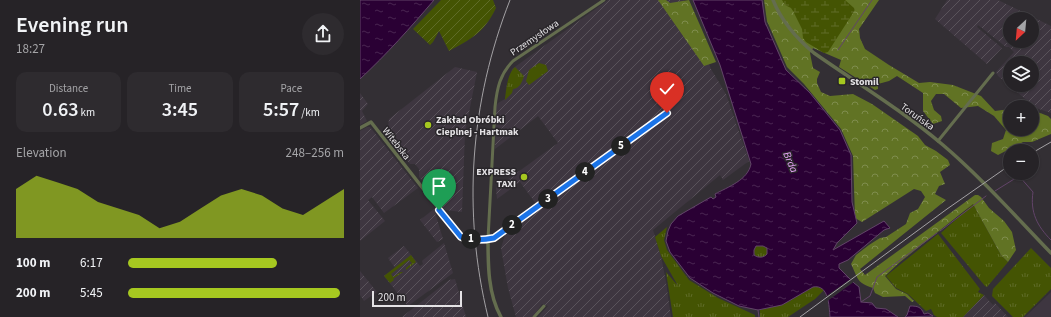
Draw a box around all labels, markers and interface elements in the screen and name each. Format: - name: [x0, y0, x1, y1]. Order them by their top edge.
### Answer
- text: Evening run: [16, 9, 129, 41]
- north arrow: [1003, 12, 1039, 48]
- map controls: [1003, 12, 1039, 180]
- button: share: [302, 13, 344, 55]
- street label: Przemysłowa: [507, 16, 562, 59]
- text: 18:27: [16, 40, 45, 58]
- button: layers: [1003, 56, 1039, 92]
- pin: [650, 72, 684, 113]
- place label: Stomil: [850, 75, 879, 89]
- marker: Stomil: [837, 76, 847, 86]
- icon: check: [656, 78, 678, 100]
- text: Distance: [49, 81, 88, 96]
- text: Time: [168, 81, 192, 96]
- text: Pace: [281, 81, 302, 96]
- text: 0.63: [42, 96, 78, 124]
- text: 3:45: [162, 96, 198, 124]
- text: 5:57: [263, 96, 299, 124]
- street label: Toruńska: [898, 100, 937, 134]
- button: +: [1003, 100, 1039, 136]
- text: km: [78, 105, 95, 120]
- text: /km: [299, 105, 320, 120]
- place label: Zakład Obróbki Cieplnej - Hartmak: [436, 113, 519, 139]
- marker: Zakład Obróbki Cieplnej - Hartmak: [423, 120, 433, 130]
- street label: Witebska: [379, 124, 413, 163]
- pin: 5: [611, 136, 631, 156]
- text: 5: [618, 138, 624, 153]
- text: Elevation: [16, 144, 67, 162]
- text: 248–256 m: [286, 144, 344, 162]
- button: −: [1003, 144, 1039, 180]
- water label: Brda: [779, 149, 802, 175]
- pin: 4: [575, 162, 595, 182]
- text: 4: [582, 164, 588, 179]
- place label: EXPRESS TAXI: [476, 165, 516, 191]
- pin: [422, 169, 456, 210]
- marker: EXPRESS TAXI: [519, 172, 529, 182]
- icon: arrive: [428, 175, 450, 197]
- pin: 3: [538, 189, 558, 209]
- text: 3: [545, 191, 551, 206]
- pin: 2: [502, 215, 522, 235]
- text: 2: [509, 217, 515, 232]
- pin: 1: [461, 229, 481, 249]
- text: 1: [468, 231, 474, 246]
- text: 100 m: [16, 254, 50, 272]
- text: 6:17: [80, 254, 103, 272]
- text: 200 m: [16, 284, 50, 302]
- text: 5:45: [80, 284, 103, 302]
- scale bar: [372, 289, 462, 308]
- text: 200 m: [378, 290, 406, 305]

